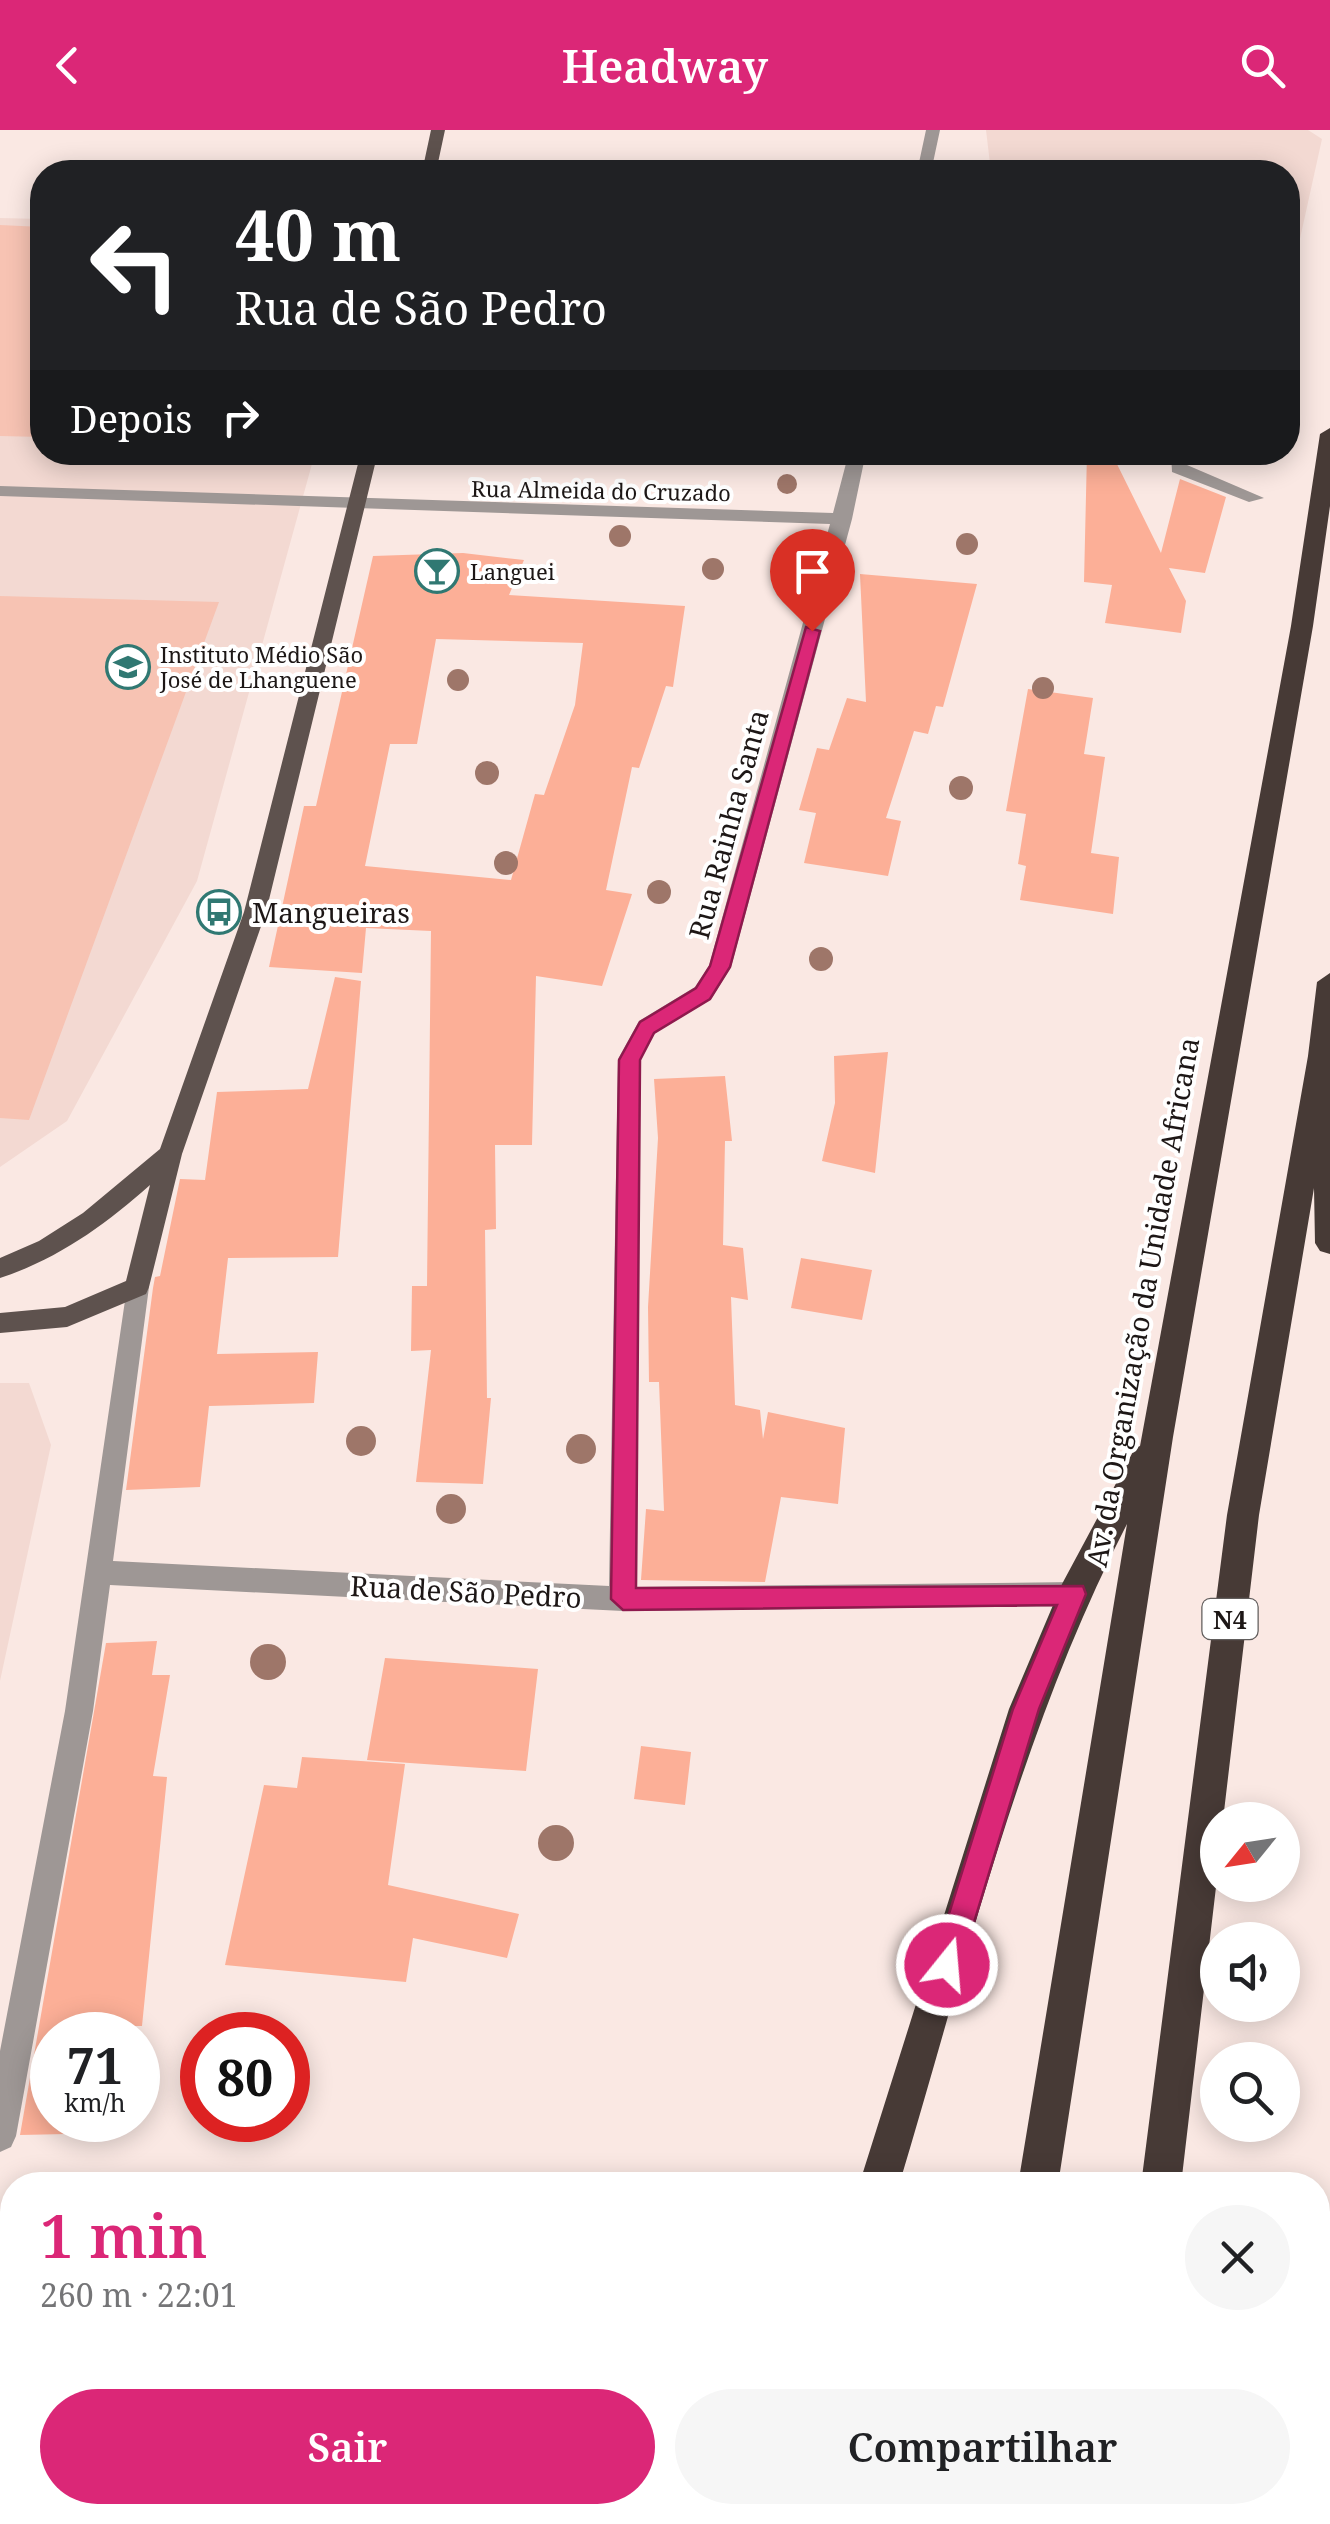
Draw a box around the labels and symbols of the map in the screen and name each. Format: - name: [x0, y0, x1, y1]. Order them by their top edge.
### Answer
- street label: Rua Almeida do Cruzado: [471, 473, 731, 507]
- pin: [770, 529, 855, 632]
- bar icon: Languei: [414, 548, 460, 594]
- place label: Languei: [470, 556, 555, 586]
- place label: Instituto Médio São José de Lhanguene: [159, 639, 363, 694]
- school or university icon: Instituto Médio São José de Lhanguene: [105, 644, 151, 690]
- street label: Rua Rainha Santa: [679, 705, 777, 943]
- bus stop icon: Mangueiras: [196, 889, 242, 935]
- place label: Mangueiras: [252, 893, 410, 931]
- street label: Av. da Organização da Unidade Africana: [1077, 1034, 1207, 1570]
- street label: Rua de São Pedro: [349, 1566, 583, 1616]
- road number: N4: [1202, 1599, 1258, 1639]
- north arrow: [1200, 1802, 1300, 1902]
- position arrow: [895, 1913, 999, 2017]
- speed limit sign: 80: [180, 2012, 310, 2142]

